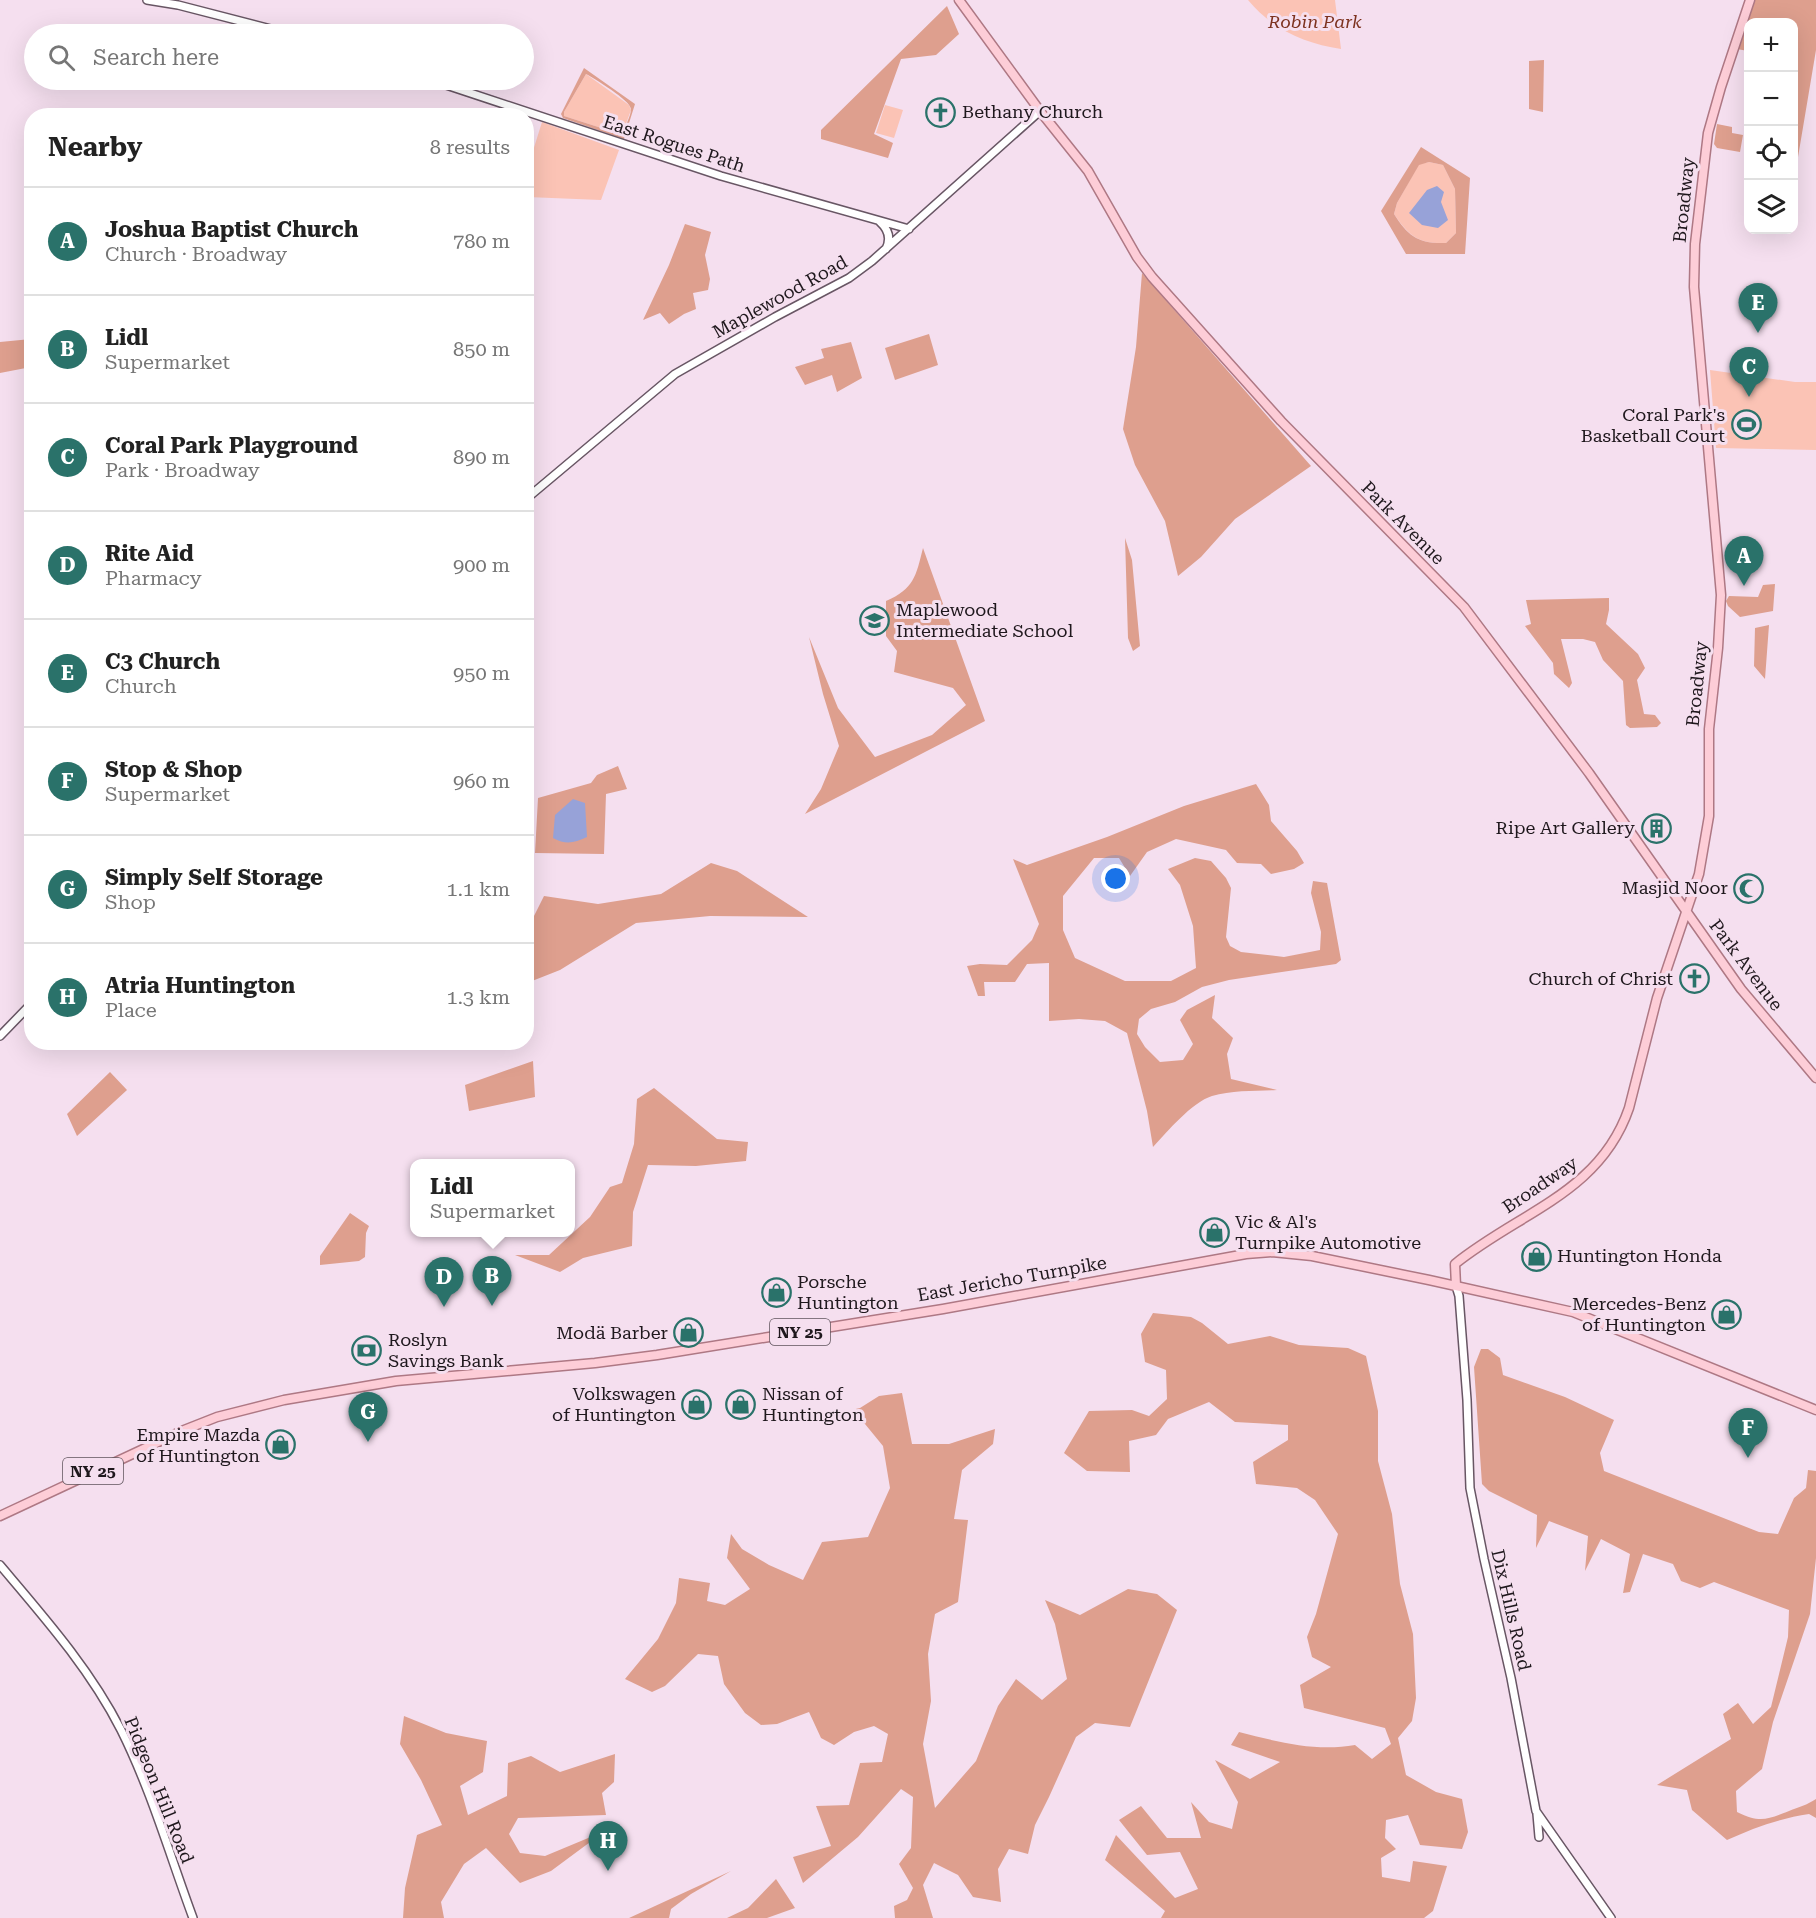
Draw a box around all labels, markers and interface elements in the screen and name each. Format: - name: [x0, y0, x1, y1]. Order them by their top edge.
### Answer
- park label: Robin Park: [1267, 11, 1362, 32]
- map controls: [1744, 18, 1798, 234]
- button: +: [1744, 18, 1798, 72]
- search box: [24, 24, 534, 90]
- icon: search: [45, 41, 78, 74]
- text: Search here: [93, 45, 219, 70]
- button: −: [1744, 72, 1798, 126]
- church icon: Bethany Church: [925, 96, 957, 128]
- place label: Bethany Church: [962, 101, 1104, 122]
- street label: East Rogues Path: [601, 111, 748, 176]
- button: locate: [1744, 126, 1798, 180]
- text: Nearby: [48, 132, 142, 162]
- text: 8 results: [430, 135, 510, 159]
- street label: Broadway: [1669, 156, 1698, 244]
- button: layers: [1744, 180, 1798, 234]
- text: Joshua Baptist Church: [105, 217, 359, 242]
- text: A: [60, 229, 75, 253]
- text: 780 m: [453, 229, 510, 253]
- text: Church · Broadway: [105, 242, 287, 266]
- street label: Maplewood Road: [709, 251, 851, 342]
- pin: E: [1738, 284, 1778, 333]
- text: Lidl: [105, 325, 148, 350]
- text: B: [60, 337, 75, 361]
- text: 850 m: [453, 337, 510, 361]
- pin: C: [1730, 348, 1768, 397]
- text: Supermarket: [105, 350, 230, 374]
- place label: Coral Park's Basketball Court: [1581, 404, 1725, 446]
- sports icon: Coral Park's Basketball Court: [1730, 409, 1762, 441]
- text: Coral Park Playground: [105, 433, 358, 458]
- text: C: [61, 445, 75, 469]
- text: 890 m: [453, 445, 510, 469]
- text: Park · Broadway: [105, 458, 260, 482]
- street label: Park Avenue: [1357, 477, 1449, 569]
- pin: A: [1724, 536, 1764, 586]
- text: Rite Aid: [105, 541, 194, 566]
- text: D: [59, 553, 76, 577]
- text: 900 m: [453, 553, 510, 577]
- text: Pharmacy: [105, 566, 202, 590]
- place label: Maplewood Intermediate School: [896, 599, 1074, 641]
- school or university icon: Maplewood Intermediate School: [859, 604, 891, 636]
- street label: Broadway: [1682, 640, 1711, 728]
- text: C3 Church: [105, 649, 220, 674]
- text: E: [61, 661, 74, 685]
- text: 950 m: [453, 661, 510, 685]
- text: Church: [105, 674, 177, 698]
- text: Stop & Shop: [105, 757, 242, 782]
- text: F: [61, 769, 74, 793]
- text: 960 m: [453, 769, 510, 793]
- text: Supermarket: [105, 782, 230, 806]
- building icon: Ripe Art Gallery: [1640, 812, 1672, 844]
- place label: Ripe Art Gallery: [1496, 817, 1635, 838]
- your location: [1101, 864, 1130, 893]
- text: Simply Self Storage: [105, 865, 323, 890]
- mosque icon: Masjid Noor: [1733, 872, 1765, 904]
- text: G: [60, 877, 75, 901]
- text: 1.1 km: [446, 877, 510, 901]
- place label: Masjid Noor: [1622, 877, 1728, 898]
- text: Shop: [105, 890, 156, 914]
- street label: Park Avenue: [1705, 915, 1788, 1015]
- church icon: Church of Christ: [1678, 963, 1710, 995]
- place label: Church of Christ: [1529, 968, 1673, 989]
- text: Atria Huntington: [105, 973, 295, 998]
- text: H: [59, 985, 76, 1009]
- text: 1.3 km: [446, 985, 510, 1009]
- text: Place: [105, 998, 157, 1022]
- street label: Broadway: [1498, 1152, 1581, 1217]
- popup: [410, 1159, 575, 1237]
- text: Lidl: [430, 1174, 473, 1199]
- text: Supermarket: [430, 1199, 555, 1223]
- place label: Vic & Al's Turnpike Automotive: [1235, 1211, 1421, 1253]
- shop icon: Vic & Al's Turnpike Automotive: [1198, 1216, 1230, 1248]
- shop icon: Huntington Honda: [1520, 1240, 1552, 1272]
- place label: Huntington Honda: [1557, 1245, 1722, 1266]
- street label: East Jericho Turnpike: [916, 1251, 1108, 1306]
- pin: B: [472, 1256, 512, 1306]
- pin: D: [424, 1258, 464, 1307]
- place label: Porsche Huntington: [797, 1271, 899, 1313]
- shop icon: Porsche Huntington: [760, 1276, 792, 1308]
- place label: Mercedes-Benz of Huntington: [1572, 1293, 1707, 1335]
- shop icon: Mercedes-Benz of Huntington: [1711, 1298, 1743, 1330]
- shop icon: Modä Barber: [673, 1317, 705, 1349]
- road number: NY 25: [770, 1319, 830, 1345]
- place label: Modä Barber: [556, 1322, 668, 1343]
- place label: Roslyn Savings Bank: [388, 1329, 504, 1371]
- bank icon: Roslyn Savings Bank: [351, 1334, 383, 1366]
- place label: Volkswagen of Huntington: [552, 1383, 676, 1425]
- place label: Nissan of Huntington: [762, 1383, 864, 1425]
- shop icon: Volkswagen of Huntington: [681, 1388, 713, 1420]
- shop icon: Nissan of Huntington: [725, 1388, 757, 1420]
- pin: G: [348, 1392, 388, 1442]
- pin: F: [1728, 1408, 1768, 1458]
- place label: Empire Mazda of Huntington: [136, 1424, 260, 1466]
- shop icon: Empire Mazda of Huntington: [265, 1429, 297, 1461]
- road number: NY 25: [63, 1458, 123, 1484]
- street label: Dix Hills Road: [1487, 1547, 1536, 1673]
- street label: Pidgeon Hill Road: [120, 1713, 199, 1867]
- pin: H: [588, 1822, 628, 1871]

